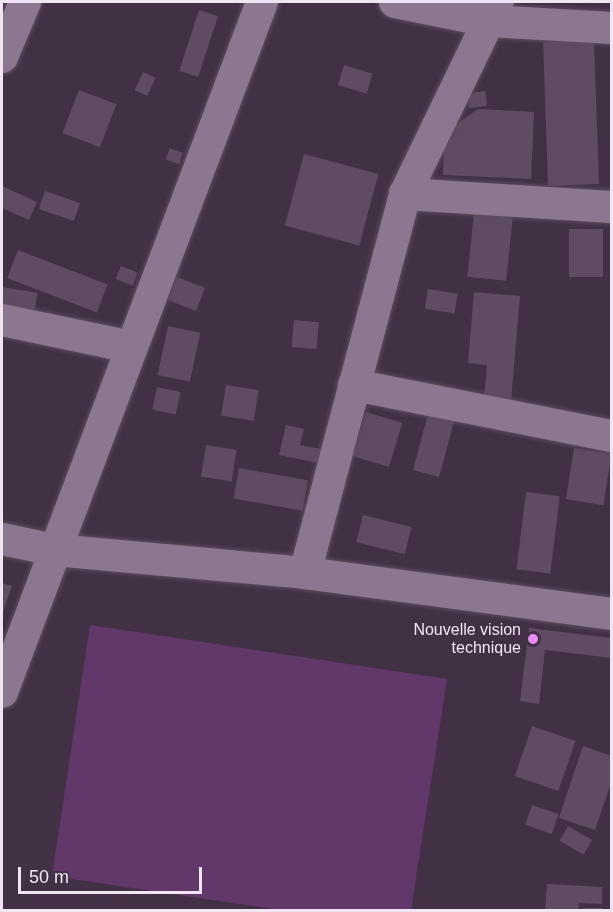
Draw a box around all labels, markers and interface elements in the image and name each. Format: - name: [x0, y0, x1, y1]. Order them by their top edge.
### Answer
- place label: Nouvelle vision technique: [413, 620, 521, 658]
- marker: Nouvelle vision technique: [526, 632, 540, 646]
- scale bar: [21, 855, 206, 893]
- text: 50 m: [29, 867, 69, 887]

